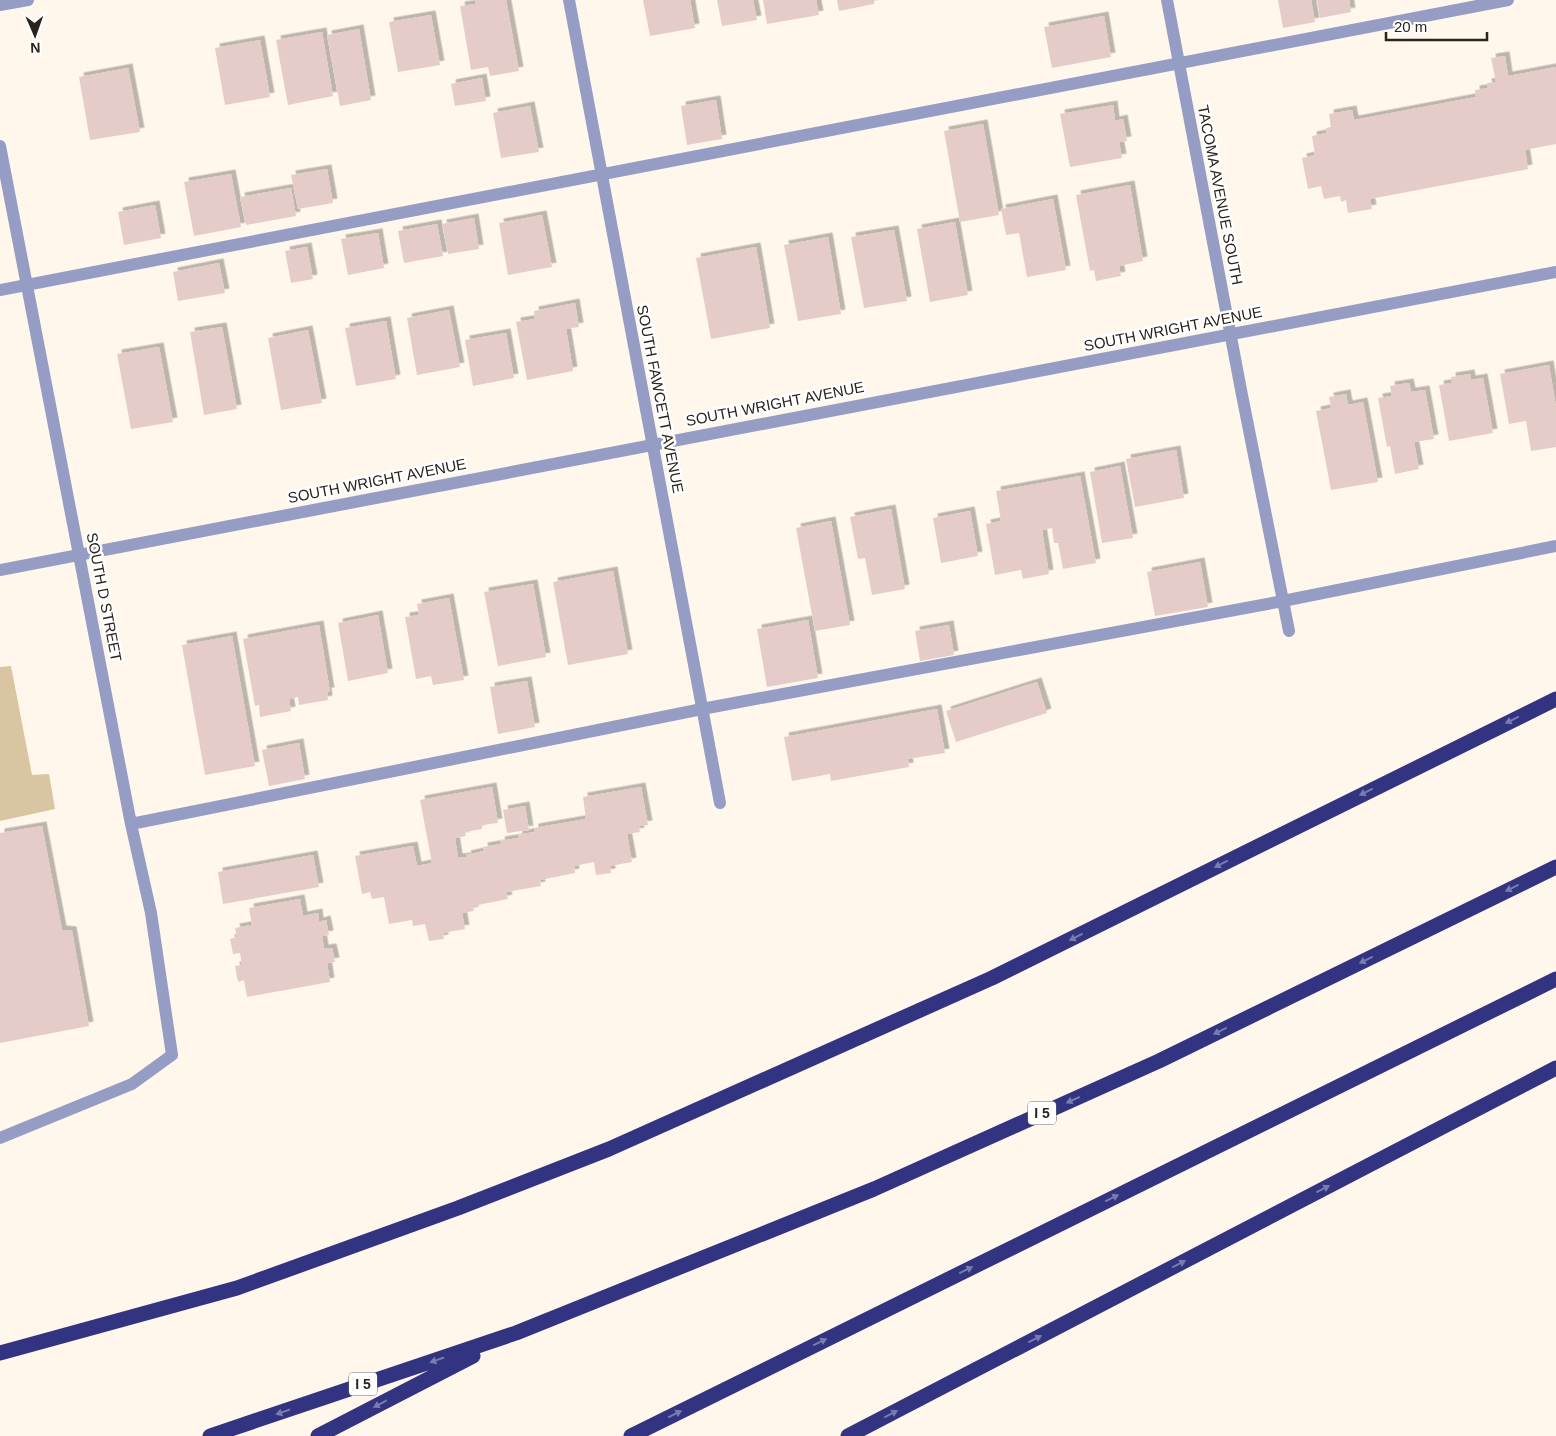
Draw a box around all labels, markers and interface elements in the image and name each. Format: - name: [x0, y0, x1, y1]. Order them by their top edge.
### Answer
- north arrow: [10, 10, 60, 60]
- scale bar: [1386, 10, 1487, 42]
- text: 20 m: [1394, 18, 1427, 35]
- text: N: [30, 40, 41, 56]
- street label: TACOMA AVENUE SOUTH: [1195, 104, 1246, 286]
- street label: SOUTH FAWCETT AVENUE: [634, 303, 687, 494]
- street label: SOUTH WRIGHT AVENUE: [1082, 303, 1263, 354]
- street label: SOUTH WRIGHT AVENUE: [684, 378, 865, 429]
- street label: SOUTH WRIGHT AVENUE: [286, 455, 467, 506]
- street label: SOUTH D STREET: [84, 531, 125, 663]
- one-way arrow: [1505, 716, 1519, 724]
- one-way arrow: [1359, 788, 1373, 796]
- one-way arrow: [1214, 860, 1228, 868]
- one-way arrow: [1505, 884, 1519, 892]
- one-way arrow: [1068, 933, 1083, 941]
- one-way arrow: [1359, 956, 1373, 964]
- one-way arrow: [1213, 1027, 1227, 1035]
- one-way arrow: [1066, 1096, 1080, 1104]
- road number: I 5: [1028, 1102, 1056, 1124]
- one-way arrow: [1316, 1185, 1331, 1193]
- one-way arrow: [1105, 1194, 1119, 1202]
- one-way arrow: [1172, 1260, 1186, 1268]
- one-way arrow: [959, 1266, 973, 1274]
- one-way arrow: [1028, 1334, 1042, 1343]
- one-way arrow: [813, 1338, 827, 1346]
- one-way arrow: [429, 1356, 444, 1364]
- road number: I 5: [349, 1372, 377, 1396]
- one-way arrow: [372, 1400, 387, 1408]
- one-way arrow: [275, 1408, 290, 1416]
- one-way arrow: [884, 1409, 898, 1418]
- one-way arrow: [667, 1410, 682, 1418]

